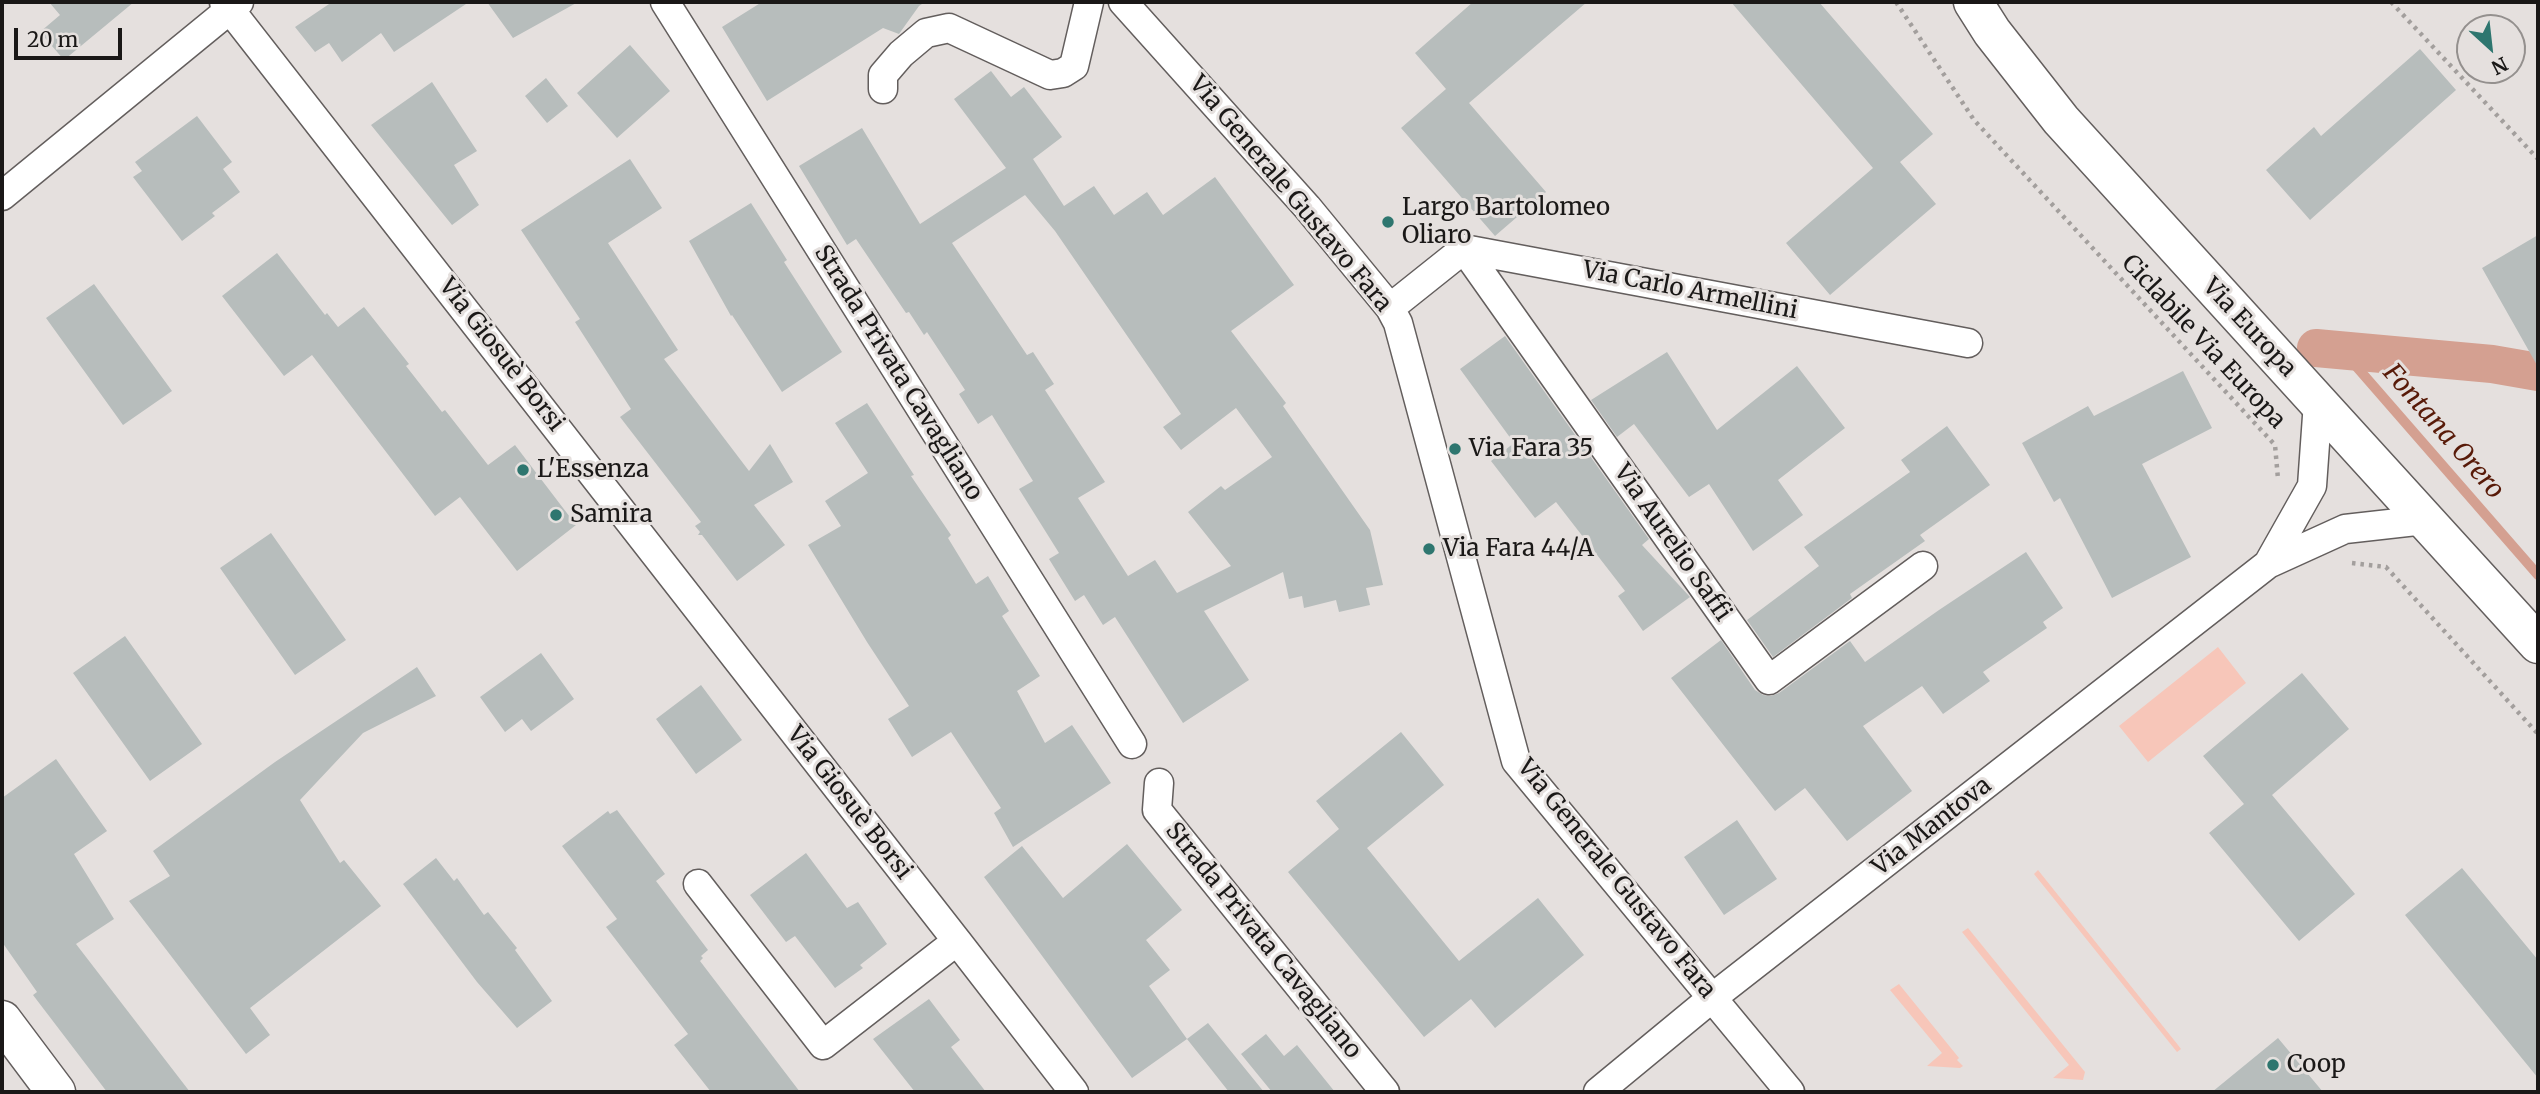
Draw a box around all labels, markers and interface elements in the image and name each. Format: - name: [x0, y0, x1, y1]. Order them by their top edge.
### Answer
- scale bar: [18, 14, 126, 58]
- north arrow: [2456, 14, 2526, 84]
- text: 20 m: [27, 26, 78, 53]
- text: N: [2487, 52, 2512, 80]
- street label: Via Generale Gustavo Fara: [1183, 70, 1397, 318]
- place label: Largo Bartolomeo Oliaro: [1402, 194, 1610, 250]
- marker: Largo Bartolomeo Oliaro: [1380, 214, 1396, 230]
- street label: Strada Privata Cavagliano: [808, 240, 988, 506]
- street label: Ciclabile Via Europa: [2115, 249, 2291, 435]
- street label: Via Carlo Armellini: [1580, 256, 1800, 326]
- street label: Via Giosuè Borsi: [432, 273, 570, 437]
- street label: Via Europa: [2196, 273, 2302, 383]
- water label: Fontana Orero: [2376, 358, 2510, 506]
- place label: Via Fara 35: [1469, 435, 1593, 463]
- marker: Via Fara 35: [1447, 441, 1463, 457]
- place label: L'Essenza: [537, 456, 649, 484]
- street label: Via Aurelio Saffi: [1607, 459, 1737, 627]
- marker: L'Essenza: [515, 462, 531, 478]
- place label: Samira: [570, 501, 653, 529]
- marker: Samira: [548, 507, 564, 523]
- place label: Via Fara 44/A: [1443, 535, 1594, 563]
- marker: Via Fara 44/A: [1421, 541, 1437, 557]
- street label: Via Giosuè Borsi: [780, 721, 918, 885]
- street label: Via Generale Gustavo Fara: [1511, 754, 1721, 1004]
- street label: Via Mantova: [1867, 772, 1997, 882]
- street label: Strada Privata Cavagliano: [1159, 817, 1367, 1065]
- place label: Coop: [2287, 1051, 2346, 1079]
- marker: Coop: [2265, 1057, 2281, 1073]

